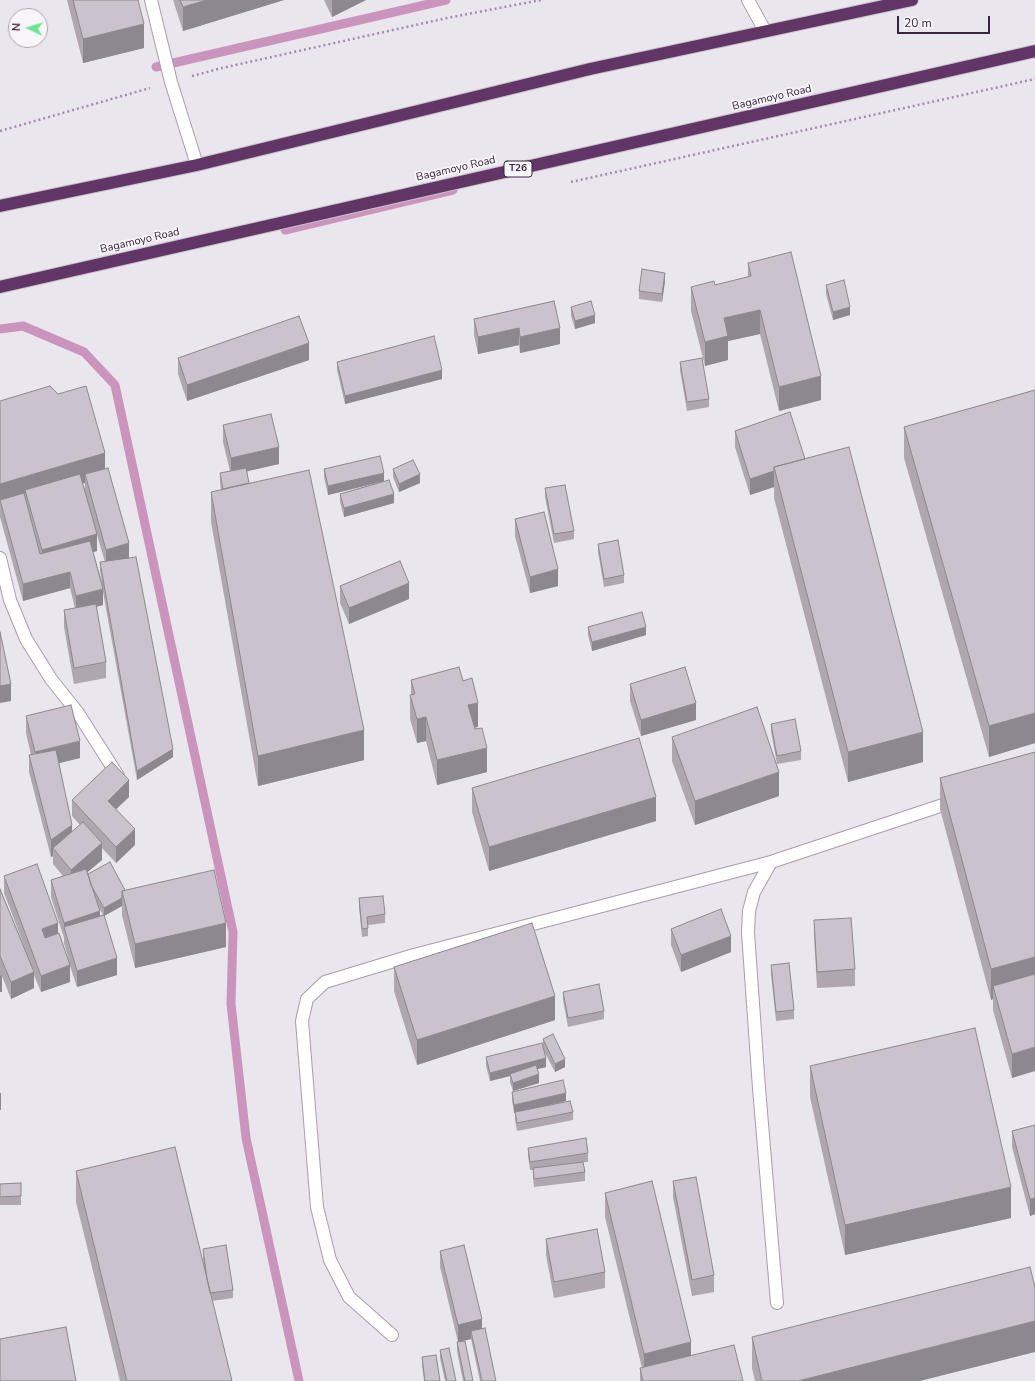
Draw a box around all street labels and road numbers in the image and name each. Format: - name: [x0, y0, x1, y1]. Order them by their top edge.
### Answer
- street label: Bagamoyo Road: [731, 82, 813, 114]
- street label: Bagamoyo Road: [415, 153, 497, 185]
- road number: T26: [504, 161, 532, 177]
- street label: Bagamoyo Road: [99, 225, 181, 257]

